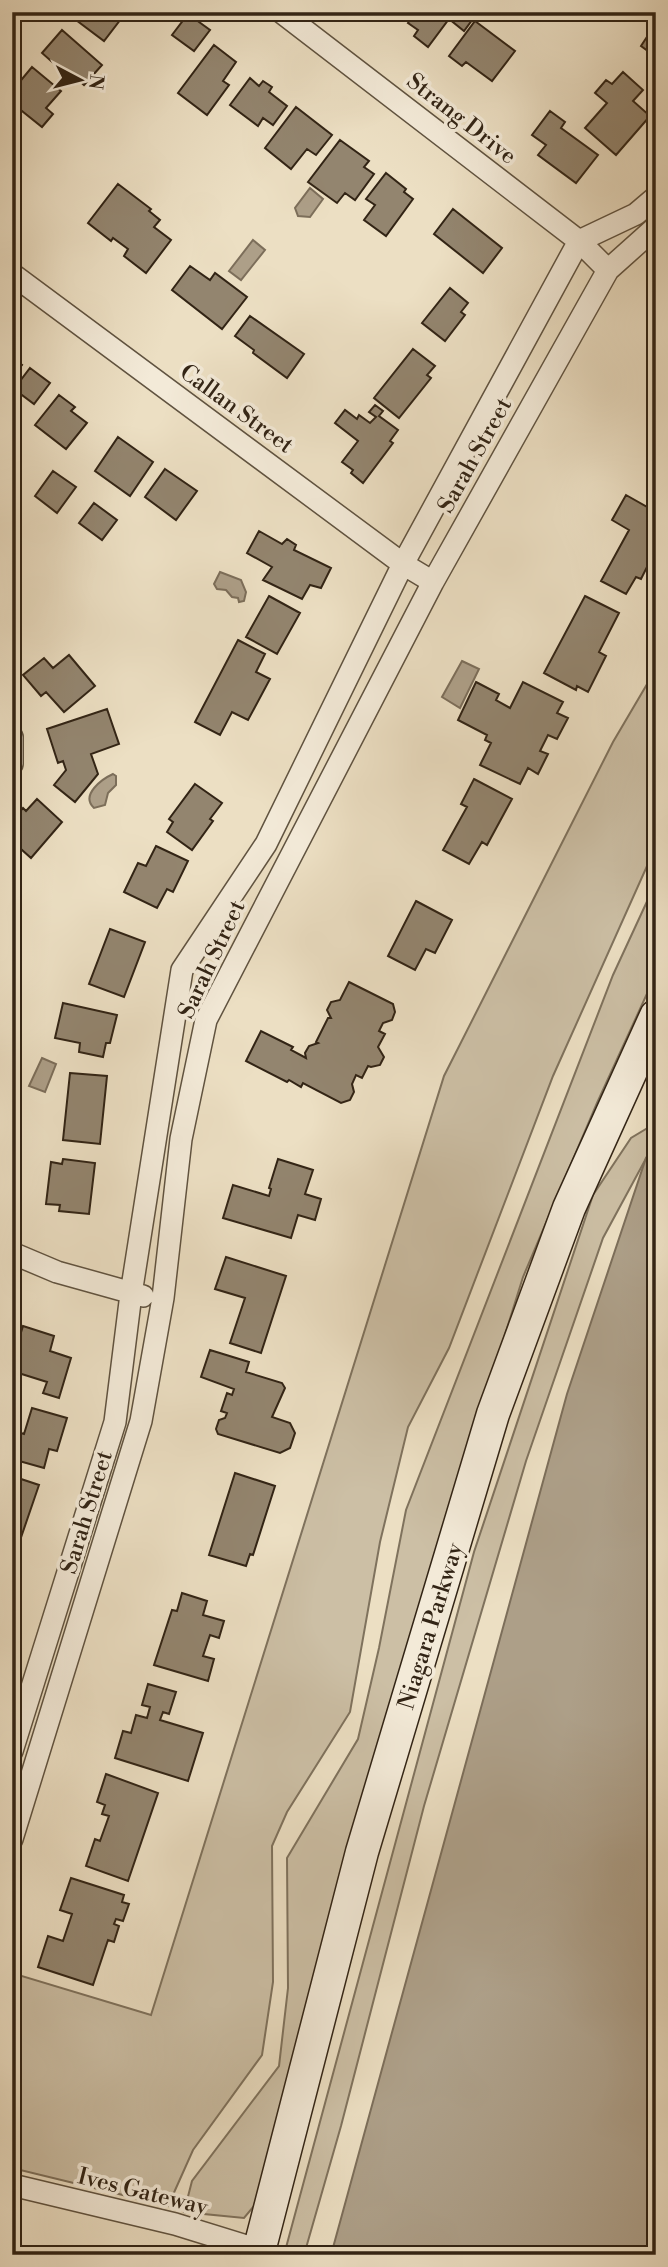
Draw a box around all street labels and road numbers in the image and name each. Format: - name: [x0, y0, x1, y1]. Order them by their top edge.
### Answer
- street label: Strang Drive: [401, 67, 522, 170]
- street label: Callan Street: [174, 358, 299, 459]
- street label: Sarah Street: [432, 393, 518, 518]
- street label: Sarah Street: [172, 896, 251, 1023]
- street label: Sarah Street: [55, 1447, 119, 1577]
- street label: Niagara Parkway: [392, 1539, 470, 1713]
- street label: Ives Gateway: [75, 2162, 211, 2222]

